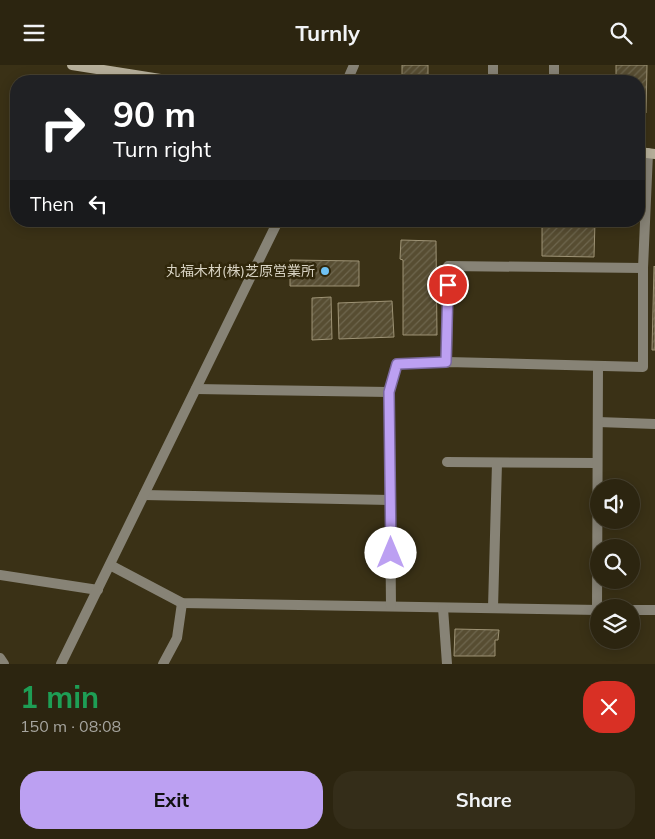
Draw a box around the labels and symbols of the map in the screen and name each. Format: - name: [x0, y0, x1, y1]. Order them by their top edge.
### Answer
- place label: 丸福木材(株)芝原営業所: [166, 262, 315, 280]
- pin: [427, 264, 469, 306]
- marker: 丸福木材(株)芝原営業所: [319, 265, 331, 277]
- position arrow: [364, 526, 416, 578]

